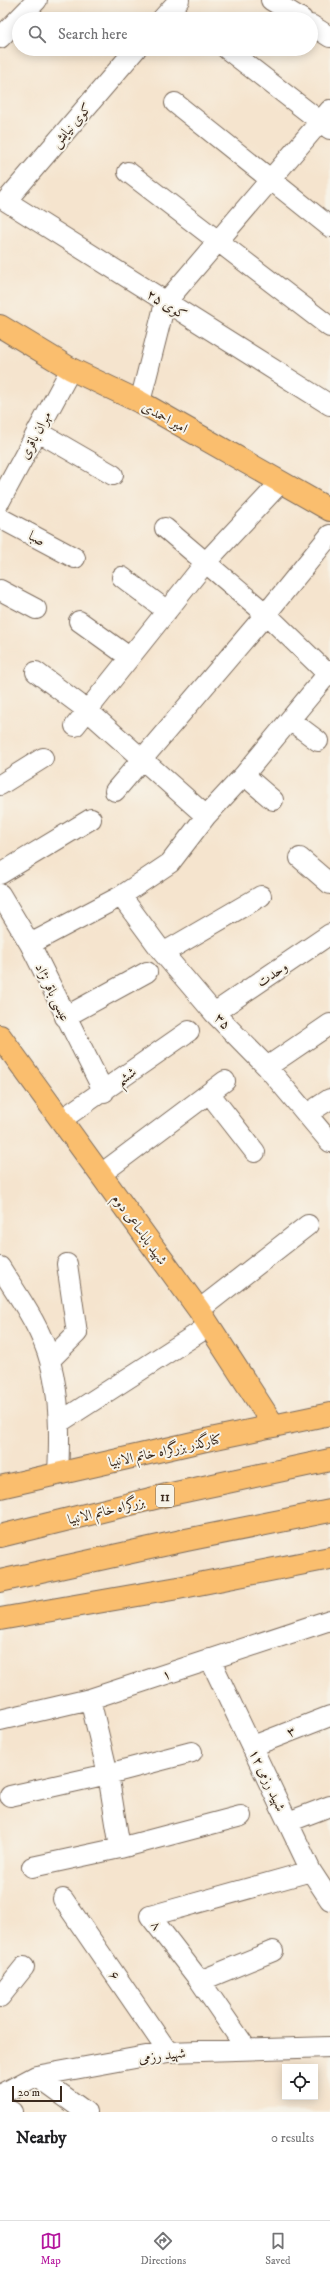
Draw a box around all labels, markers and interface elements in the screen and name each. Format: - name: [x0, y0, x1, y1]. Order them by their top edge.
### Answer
- search box: [12, 12, 318, 56]
- icon: search: [26, 23, 48, 45]
- text: Search here: [58, 25, 127, 44]
- street label: کوی نیایش: [47, 99, 96, 152]
- street label: کوی ۲۵: [143, 286, 190, 324]
- street label: امیر احمدی: [138, 398, 191, 438]
- street label: مهران باقری: [16, 408, 56, 463]
- street label: صبا: [25, 527, 48, 551]
- street label: وحدت: [254, 958, 292, 992]
- street label: عیسی باقر نژاد: [30, 961, 74, 1024]
- street label: ۳۵: [210, 1010, 234, 1034]
- street label: ششم: [113, 1063, 143, 1094]
- street label: شهید باباساعی دوم: [105, 1191, 171, 1271]
- street label: کنارگذر بزرگراه خاتم الانبیا: [107, 1428, 224, 1475]
- road number: 11: [156, 1485, 174, 1507]
- street label: بزرگراه خاتم الانبیا: [66, 1492, 148, 1532]
- street label: ۱: [160, 1665, 173, 1685]
- street label: ۳: [284, 1722, 299, 1742]
- street label: شهید رزمی ۱۲: [245, 1746, 289, 1815]
- street label: ۸: [146, 1917, 166, 1934]
- street label: ۶: [104, 1967, 124, 1984]
- street label: شهید رزمی: [137, 2044, 187, 2068]
- map controls: [282, 2064, 318, 2100]
- button: locate: [282, 2064, 318, 2100]
- scale bar: [12, 2084, 62, 2103]
- text: 20 m: [18, 2086, 40, 2100]
- text: Nearby: [16, 2127, 66, 2149]
- text: 0 results: [271, 2130, 314, 2146]
- tab: Map: [40, 2230, 62, 2268]
- tab: Directions: [141, 2230, 186, 2268]
- tab: Saved: [265, 2230, 290, 2268]

